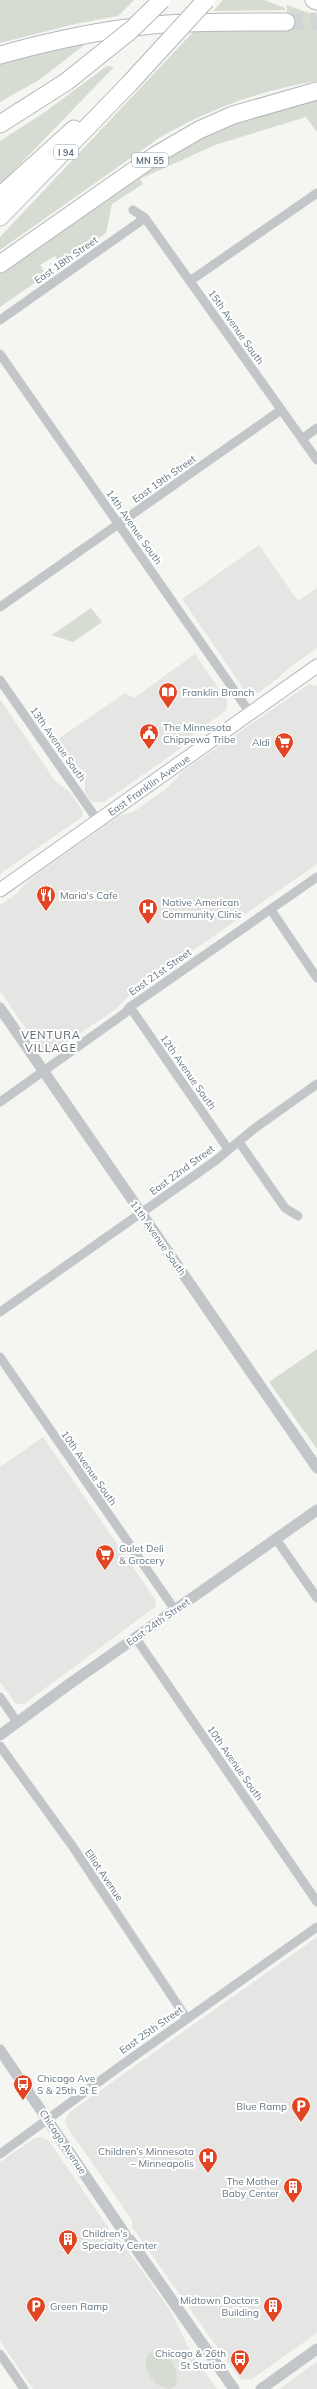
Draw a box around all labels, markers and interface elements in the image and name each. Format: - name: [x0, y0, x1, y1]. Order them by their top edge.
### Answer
- road number: I 94: [54, 145, 78, 159]
- road number: MN 55: [132, 153, 168, 167]
- street label: East 18th Street: [32, 233, 101, 287]
- street label: 15th Avenue South: [205, 287, 267, 367]
- street label: East 19th Street: [130, 452, 199, 506]
- street label: 14th Avenue South: [103, 487, 165, 567]
- library icon: Franklin Branch: [157, 681, 179, 709]
- place label: Franklin Branch: [182, 686, 255, 699]
- street label: 13th Avenue South: [27, 704, 89, 784]
- place label: The Minnesota Chippewa Tribe: [163, 721, 235, 746]
- public building icon: The Minnesota Chippewa Tribe: [138, 722, 160, 750]
- supermarket icon: Aldi: [273, 731, 295, 759]
- place label: Aldi: [252, 736, 270, 749]
- street label: East Franklin Avenue: [105, 752, 192, 818]
- restaurant icon: Maria's Cafe: [35, 884, 57, 912]
- place label: Maria's Cafe: [60, 889, 118, 902]
- place label: Native American Community Clinic: [162, 896, 242, 921]
- hospital icon: Native American Community Clinic: [137, 897, 159, 925]
- street label: East 21st Street: [126, 945, 194, 998]
- district label: VENTURA VILLAGE: [21, 1028, 81, 1055]
- street label: 12th Avenue South: [157, 1032, 219, 1112]
- street label: East 22nd Street: [147, 1142, 217, 1198]
- street label: 11th Avenue South: [127, 1198, 189, 1278]
- street label: 10th Avenue South: [58, 1428, 120, 1508]
- place label: Gulet Deli & Grocery: [119, 1542, 165, 1567]
- supermarket icon: Gulet Deli & Grocery: [94, 1543, 116, 1571]
- street label: East 24th Street: [124, 1595, 193, 1649]
- street label: 10th Avenue South: [204, 1723, 266, 1803]
- street label: Elliot Avenue: [82, 1847, 126, 1903]
- street label: East 25th Street: [117, 2003, 186, 2057]
- place label: Chicago Ave S & 25th St E: [37, 2072, 97, 2097]
- bus stop icon: Chicago Ave S & 25th St E: [12, 2073, 34, 2101]
- parking icon: Blue Ramp: [290, 2095, 312, 2123]
- place label: Blue Ramp: [236, 2100, 287, 2113]
- street label: Chicago Avenue: [37, 2107, 89, 2177]
- place label: Children’s Minnesota – Minneapolis: [98, 2145, 194, 2170]
- hospital icon: Children’s Minnesota – Minneapolis: [197, 2146, 219, 2174]
- place label: The Mother Baby Center: [222, 2175, 279, 2200]
- building icon: The Mother Baby Center: [282, 2176, 304, 2204]
- place label: Children's Specialty Center: [82, 2227, 158, 2252]
- building icon: Children's Specialty Center: [57, 2228, 79, 2256]
- place label: Midtown Doctors Building: [180, 2294, 259, 2319]
- parking icon: Green Ramp: [25, 2295, 47, 2323]
- building icon: Midtown Doctors Building: [262, 2295, 284, 2323]
- place label: Green Ramp: [50, 2300, 108, 2313]
- place label: Chicago & 26th St Station: [155, 2347, 226, 2372]
- bus stop icon: Chicago & 26th St Station: [229, 2348, 251, 2376]

